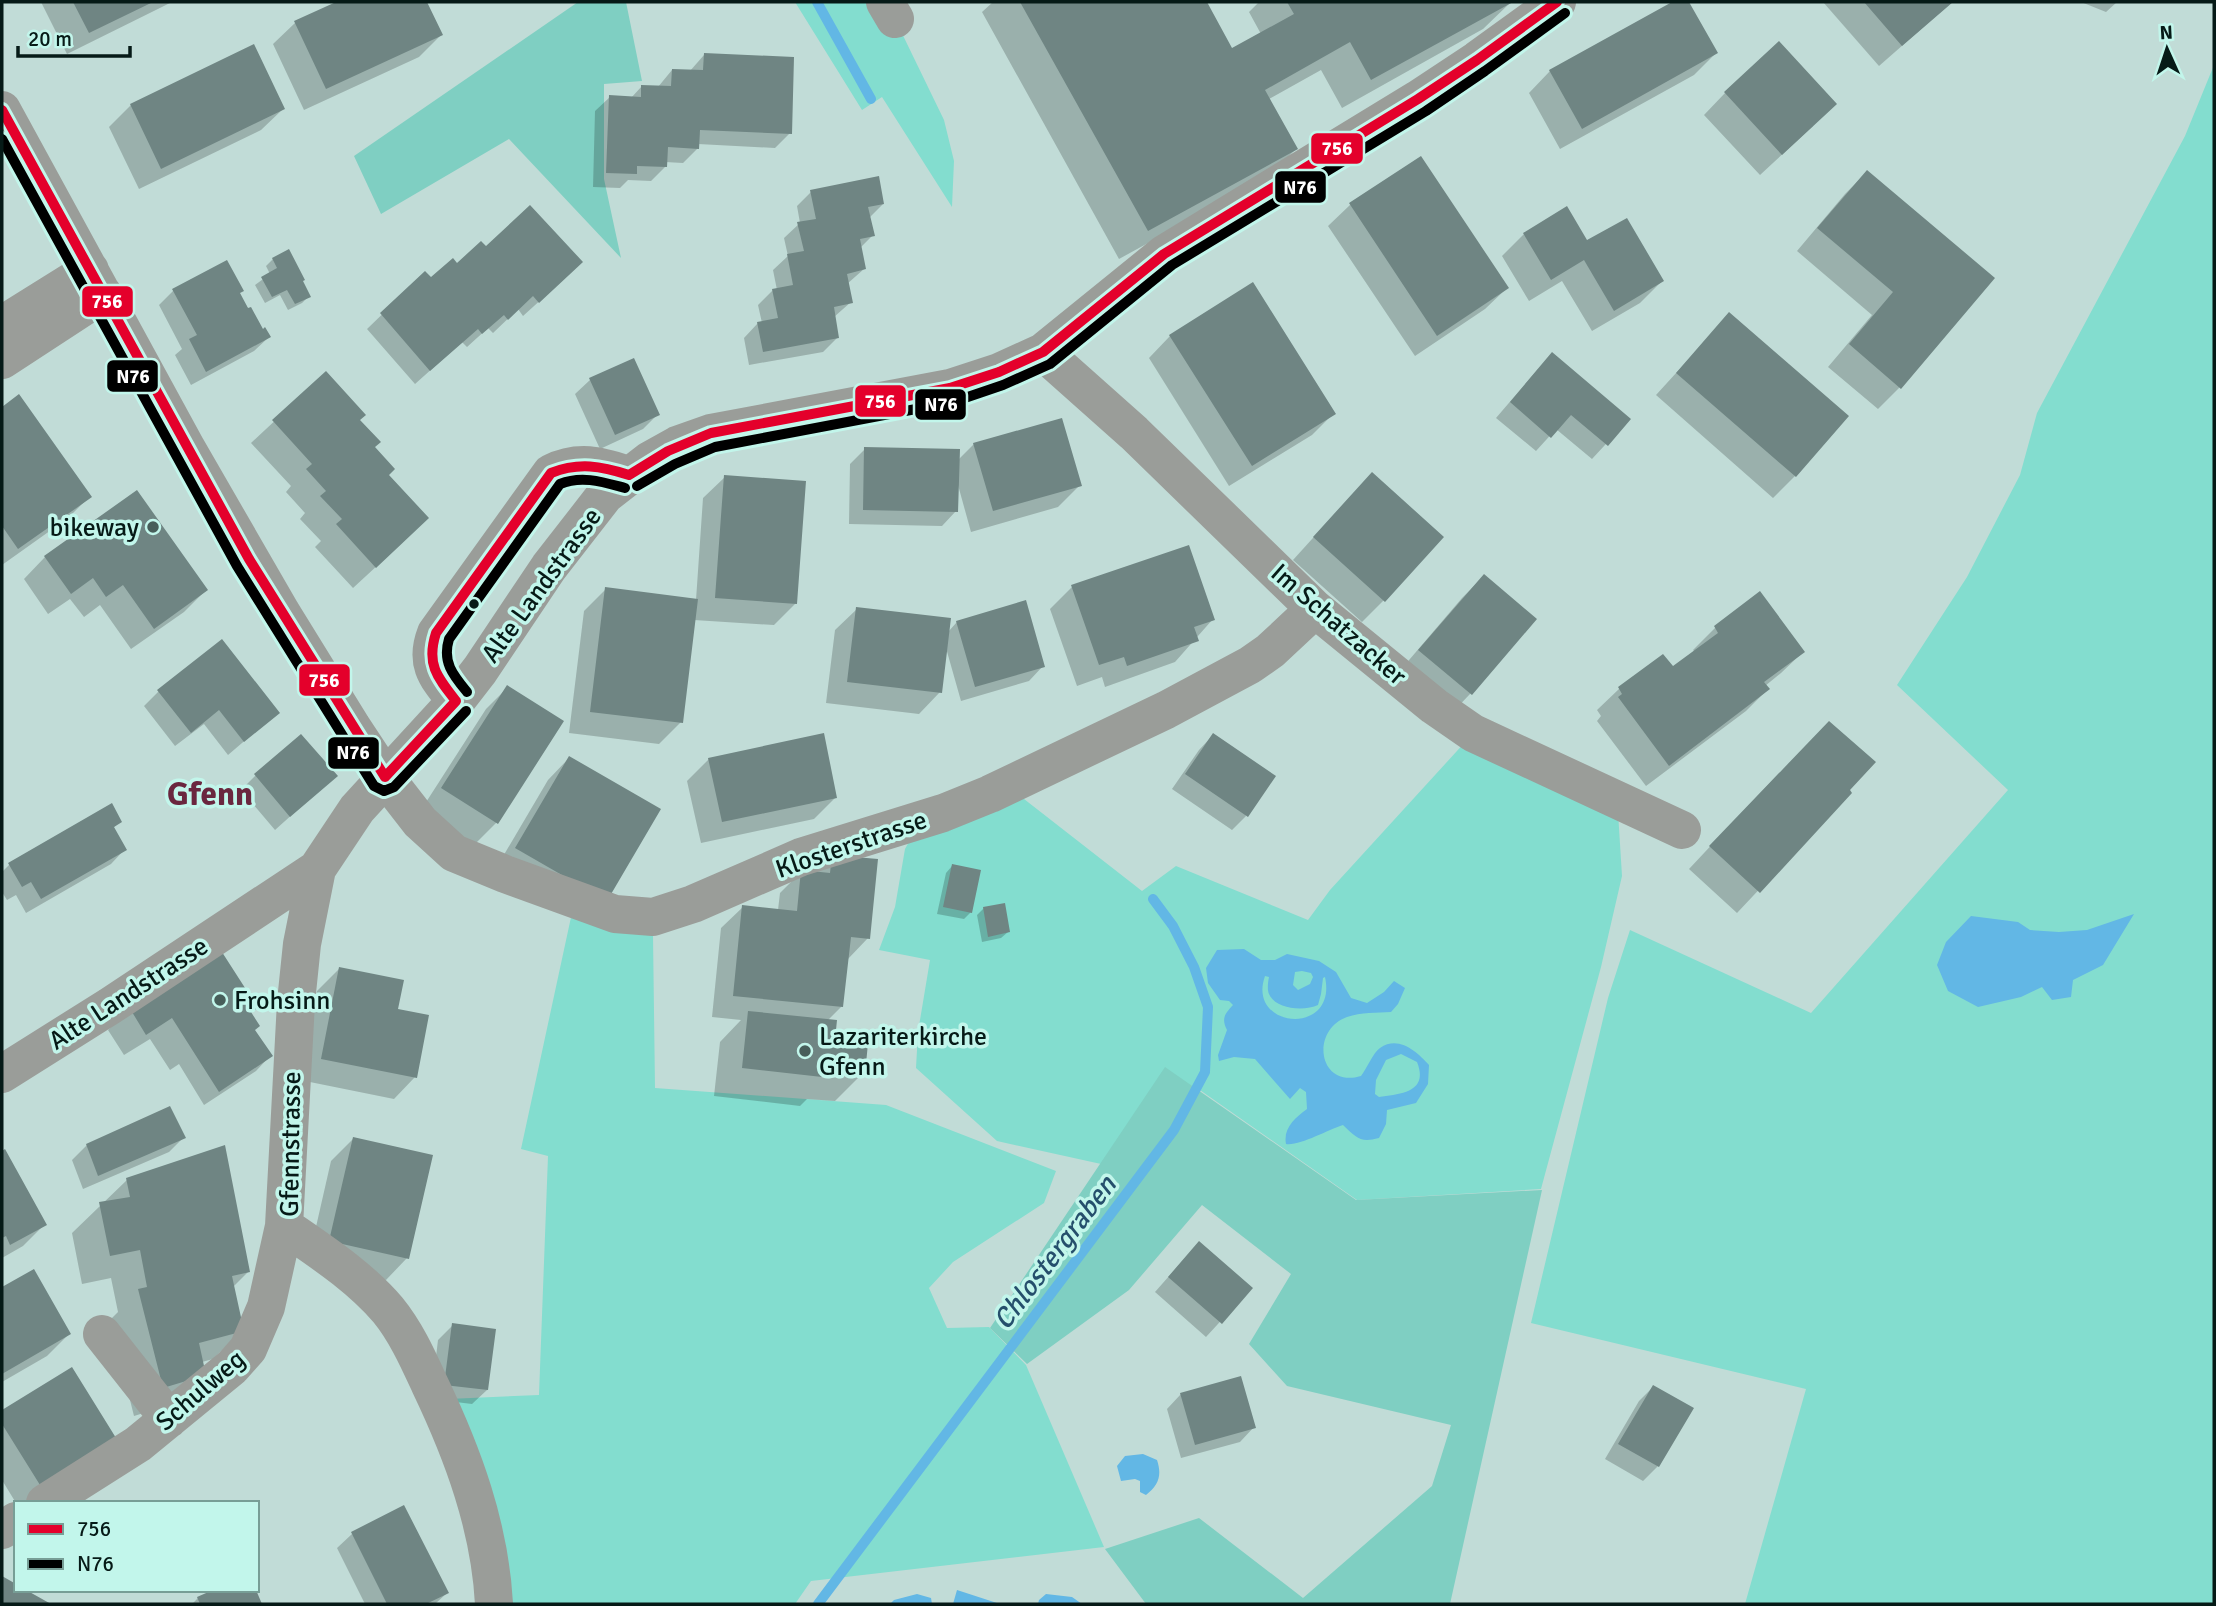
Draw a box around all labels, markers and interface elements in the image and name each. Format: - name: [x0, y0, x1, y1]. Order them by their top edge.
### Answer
- scale bar: [18, 14, 130, 58]
- north arrow: [2132, 14, 2202, 84]
- text: N: [2159, 21, 2173, 45]
- text: 20 m: [28, 26, 72, 52]
- line badge: 756: [1310, 132, 1364, 165]
- text: 756: [1322, 137, 1352, 161]
- line badge: N76: [1274, 170, 1327, 204]
- text: N76: [1283, 176, 1317, 200]
- line badge: 756: [81, 285, 134, 318]
- text: 756: [92, 290, 122, 314]
- line badge: N76: [106, 359, 159, 393]
- text: N76: [116, 365, 150, 389]
- line badge: 756: [854, 384, 907, 418]
- line badge: N76: [914, 388, 967, 421]
- text: 756: [865, 390, 895, 414]
- text: N76: [924, 393, 958, 417]
- street label: Alte Landstrasse: [475, 502, 609, 669]
- place label: bikeway: [49, 512, 139, 544]
- marker: bikeway: [145, 519, 161, 535]
- street label: Im Schatzacker: [1264, 557, 1413, 693]
- unlabelled marker: [467, 597, 481, 611]
- line badge: 756: [298, 663, 351, 697]
- text: 756: [309, 669, 339, 693]
- line badge: N76: [327, 736, 380, 770]
- text: N76: [336, 741, 370, 765]
- district label: Gfenn: [167, 774, 253, 815]
- street label: Klosterstrasse: [771, 804, 931, 886]
- street label: Alte Landstrasse: [43, 930, 214, 1057]
- place label: Frohsinn: [234, 985, 331, 1017]
- marker: Frohsinn: [212, 992, 228, 1008]
- place label: Lazariterkirche Gfenn: [819, 1021, 987, 1083]
- marker: Lazariterkirche Gfenn: [797, 1043, 813, 1059]
- street label: Gfennstrasse: [274, 1071, 308, 1217]
- water label: Chlostergraben: [986, 1168, 1124, 1336]
- street label: Schulweg: [150, 1343, 252, 1438]
- legend: [14, 1501, 259, 1592]
- text: 756: [77, 1516, 111, 1542]
- text: N76: [77, 1551, 114, 1577]

